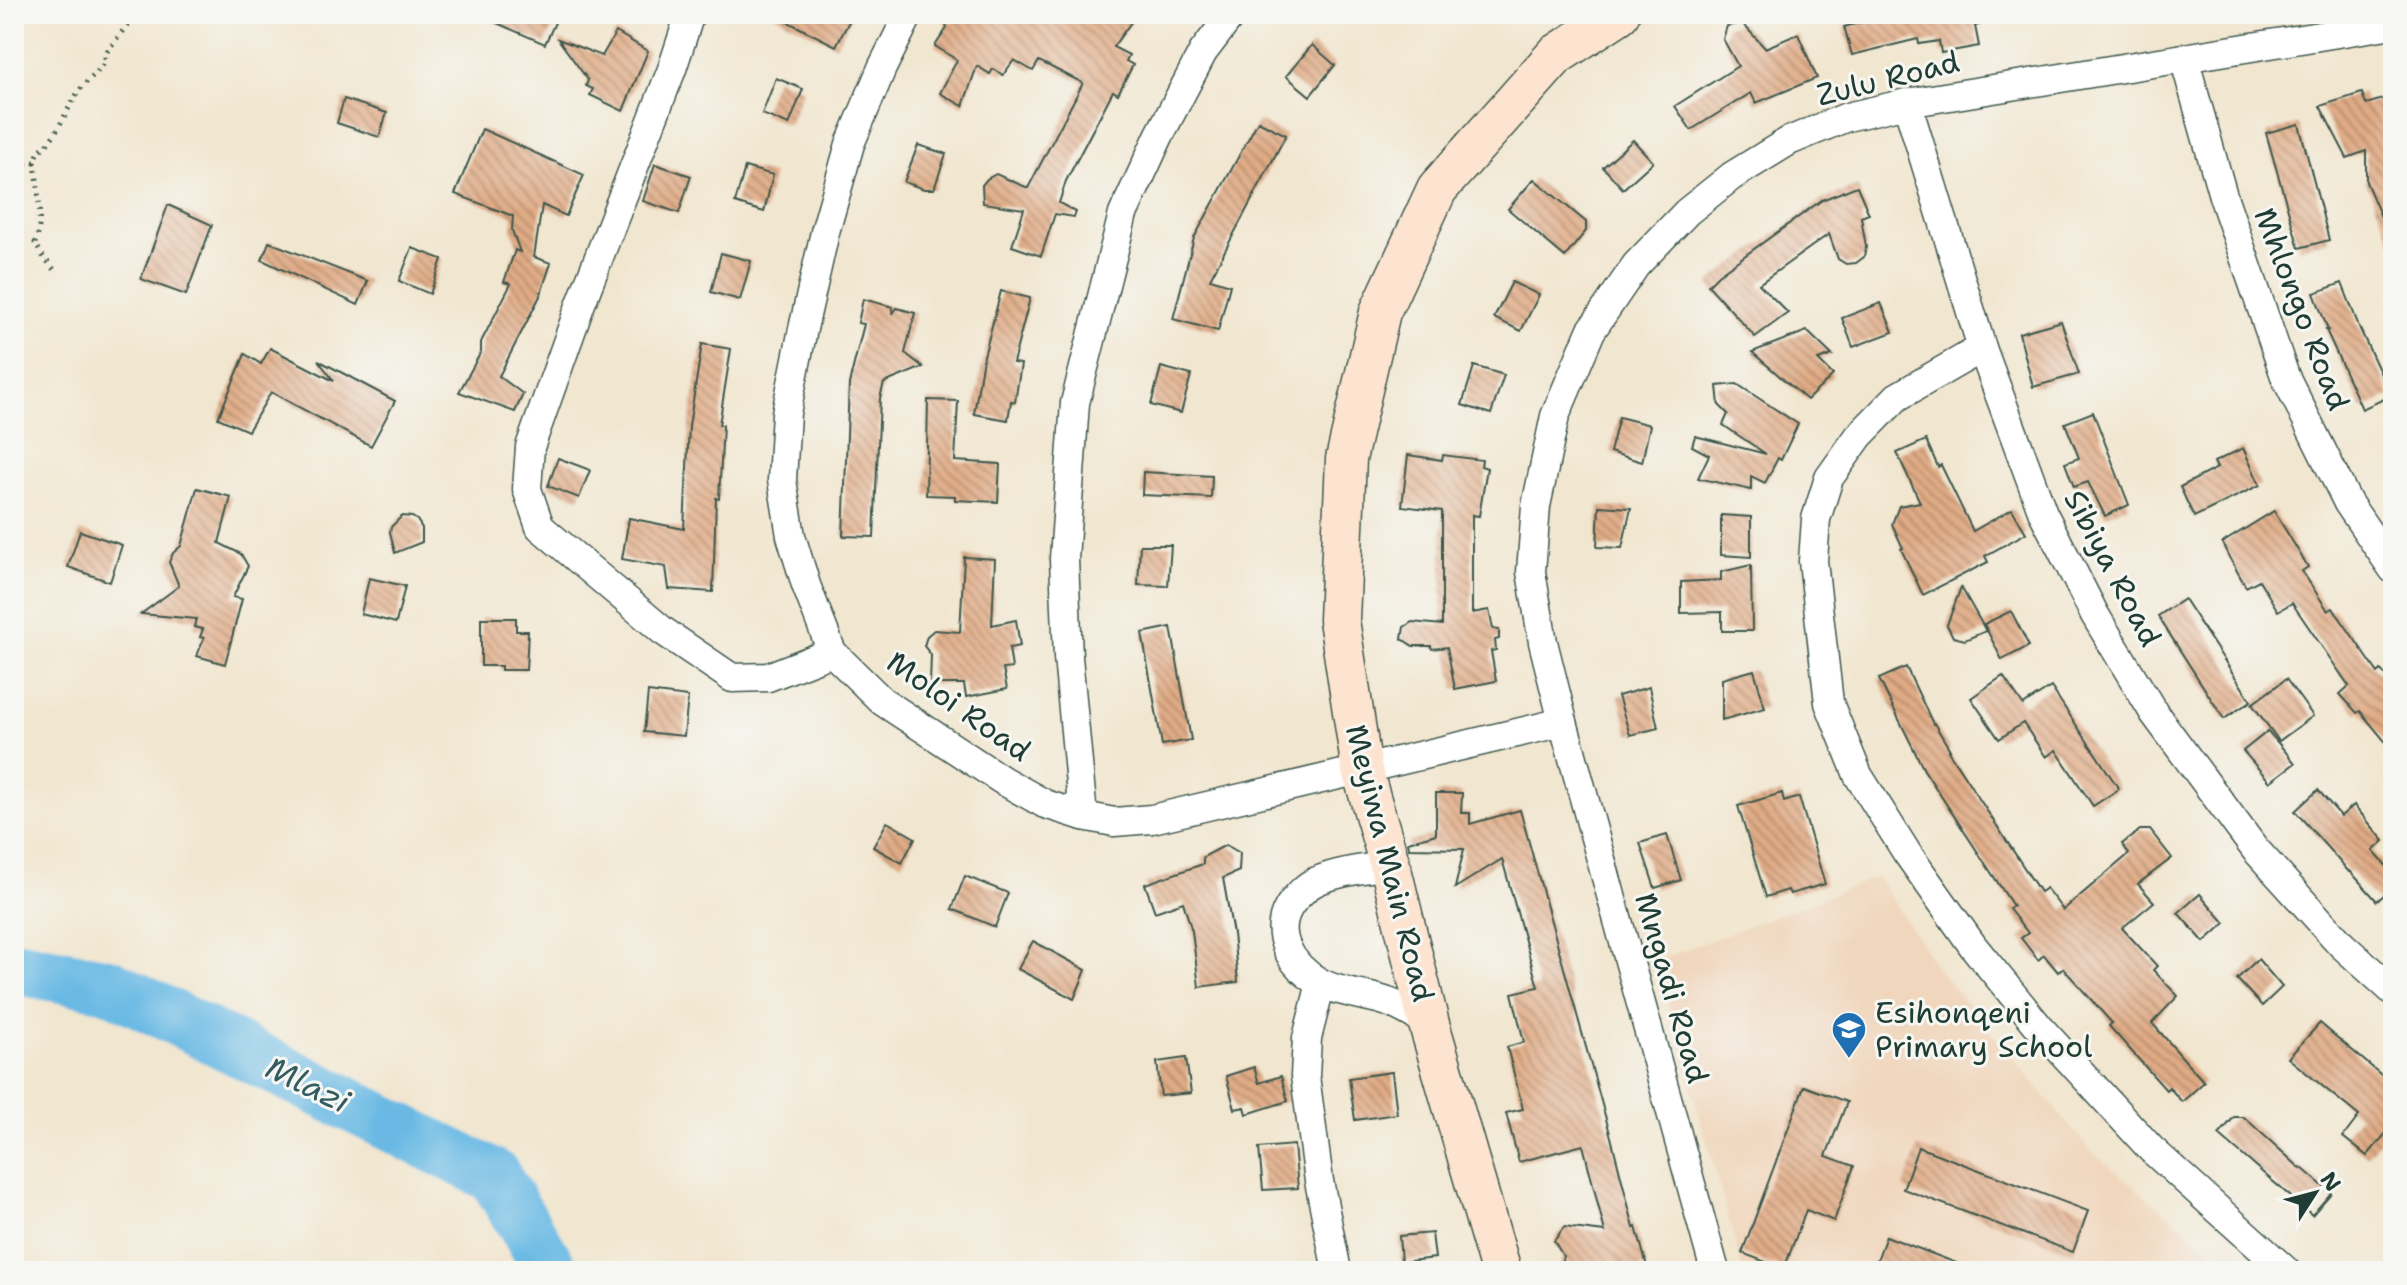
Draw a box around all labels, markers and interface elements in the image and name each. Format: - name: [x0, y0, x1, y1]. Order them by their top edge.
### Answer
- street label: Zulu Road: [1812, 40, 1964, 116]
- street label: Mhlongo Road: [2245, 202, 2359, 416]
- street label: Sibiya Road: [2055, 483, 2171, 653]
- street label: Moloi Road: [879, 641, 1039, 771]
- street label: Meyiwa Main Road: [1336, 720, 1444, 1006]
- street label: Mngadi Road: [1625, 888, 1719, 1088]
- place label: Esihonqeni Primary School: [1875, 992, 2092, 1067]
- school or university icon: Esihonqeni Primary School: [1830, 1010, 1868, 1060]
- water label: Mlazi: [259, 1045, 358, 1123]
- north arrow: [2275, 1153, 2355, 1233]
- text: N: [2314, 1166, 2348, 1197]

